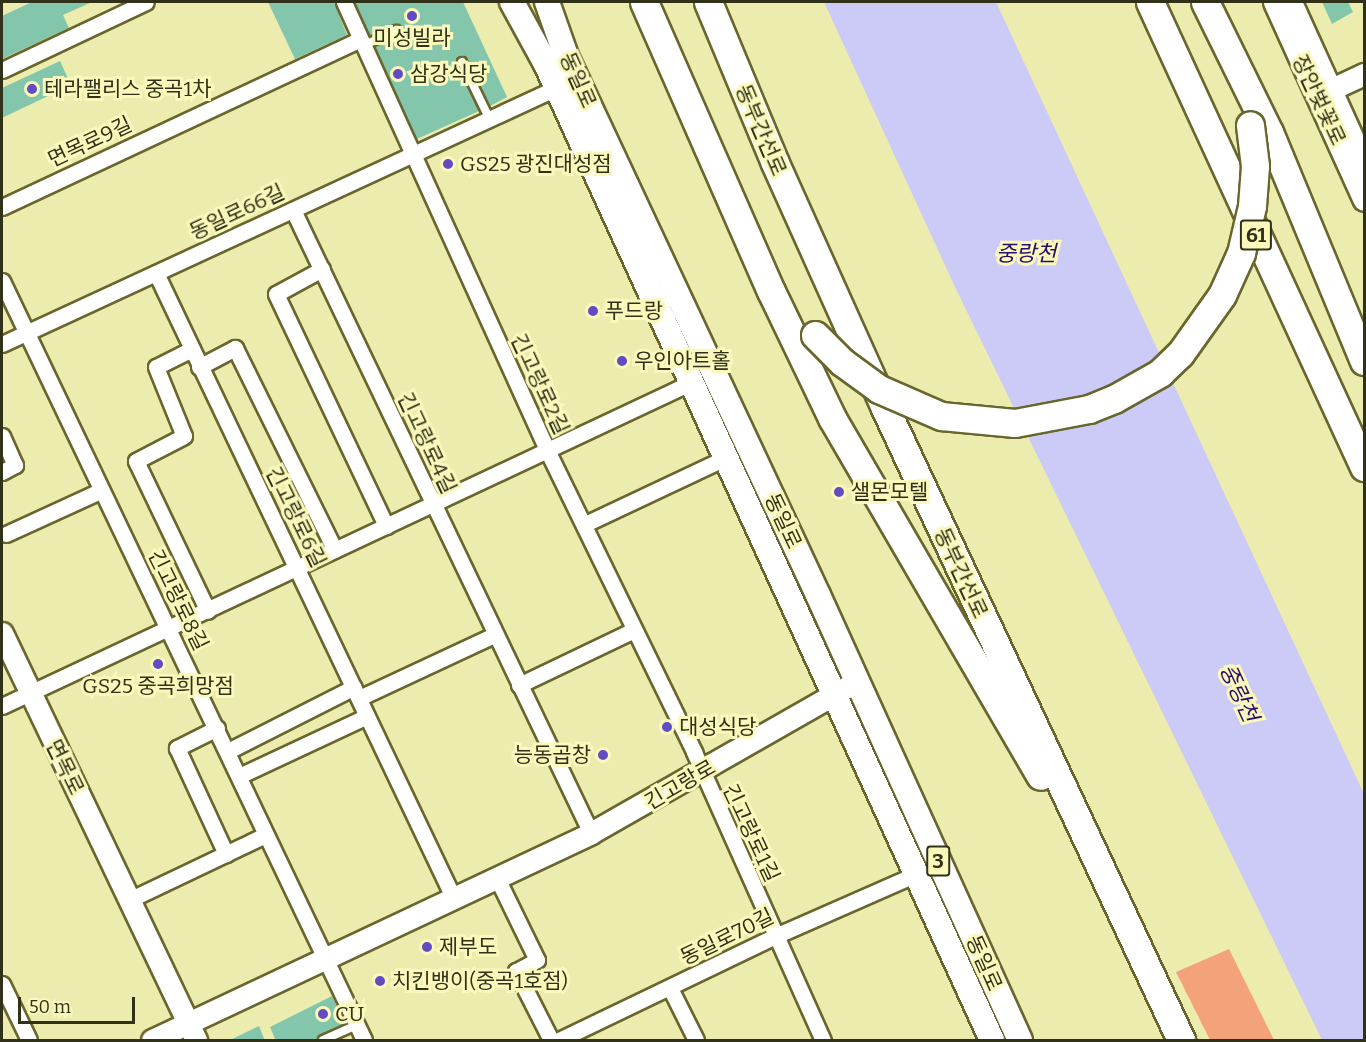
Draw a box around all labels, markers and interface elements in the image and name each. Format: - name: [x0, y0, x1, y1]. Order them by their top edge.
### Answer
- marker: 미성빌라: [405, 9, 419, 23]
- place label: 미성빌라: [373, 25, 451, 51]
- street label: 동일로: [555, 48, 601, 112]
- street label: 장안벚꽃로: [1287, 51, 1351, 149]
- place label: 삼강식당: [410, 61, 487, 87]
- marker: 삼강식당: [391, 67, 405, 81]
- place label: 테라팰리스 중곡1차: [44, 76, 211, 102]
- street label: 동부간선로: [731, 81, 791, 179]
- marker: 테라팰리스 중곡1차: [25, 82, 39, 96]
- street label: 면목로9길: [44, 112, 136, 172]
- place label: GS25 광진대성점: [460, 151, 612, 177]
- marker: GS25 광진대성점: [441, 157, 455, 171]
- street label: 동일로66길: [185, 179, 289, 245]
- road number: 61: [1240, 218, 1272, 252]
- water label: 중랑천: [996, 241, 1056, 267]
- place label: 푸드랑: [605, 298, 663, 324]
- marker: 푸드랑: [586, 304, 600, 318]
- street label: 긴고랑로2길: [506, 330, 574, 438]
- place label: 우인아트홀: [634, 348, 731, 374]
- marker: 우인아트홀: [615, 354, 629, 368]
- street label: 긴고랑로4길: [393, 388, 461, 498]
- street label: 긴고랑로6길: [261, 463, 331, 571]
- place label: 샐몬모텔: [851, 479, 928, 505]
- marker: 샐몬모텔: [832, 485, 846, 499]
- street label: 동일로: [759, 489, 807, 553]
- street label: 동부간선로: [929, 524, 993, 622]
- street label: 긴고랑로8길: [143, 545, 213, 655]
- marker: GS25 중곡희망점: [151, 657, 165, 671]
- water label: 중랑천: [1214, 660, 1264, 726]
- place label: GS25 중곡희망점: [82, 673, 234, 699]
- place label: 대성식당: [679, 714, 756, 740]
- marker: 대성식당: [660, 720, 674, 734]
- street label: 면목로: [41, 735, 89, 799]
- place label: 능동곱창: [514, 742, 591, 768]
- marker: 능동곱창: [596, 748, 610, 762]
- street label: 긴고랑로: [640, 755, 720, 815]
- street label: 긴고랑로1길: [717, 780, 785, 886]
- road number: 3: [926, 844, 950, 878]
- street label: 동일로70길: [676, 904, 778, 970]
- street label: 동일로: [961, 931, 1007, 995]
- place label: 제부도: [439, 934, 497, 960]
- marker: 제부도: [420, 940, 434, 954]
- place label: 치킨뱅이(중곡1호점): [392, 968, 568, 994]
- marker: 치킨뱅이(중곡1호점): [373, 974, 387, 988]
- scale bar: [21, 985, 138, 1023]
- text: 50 m: [29, 996, 71, 1018]
- place label: CU: [335, 1001, 364, 1027]
- marker: CU: [316, 1007, 330, 1021]

